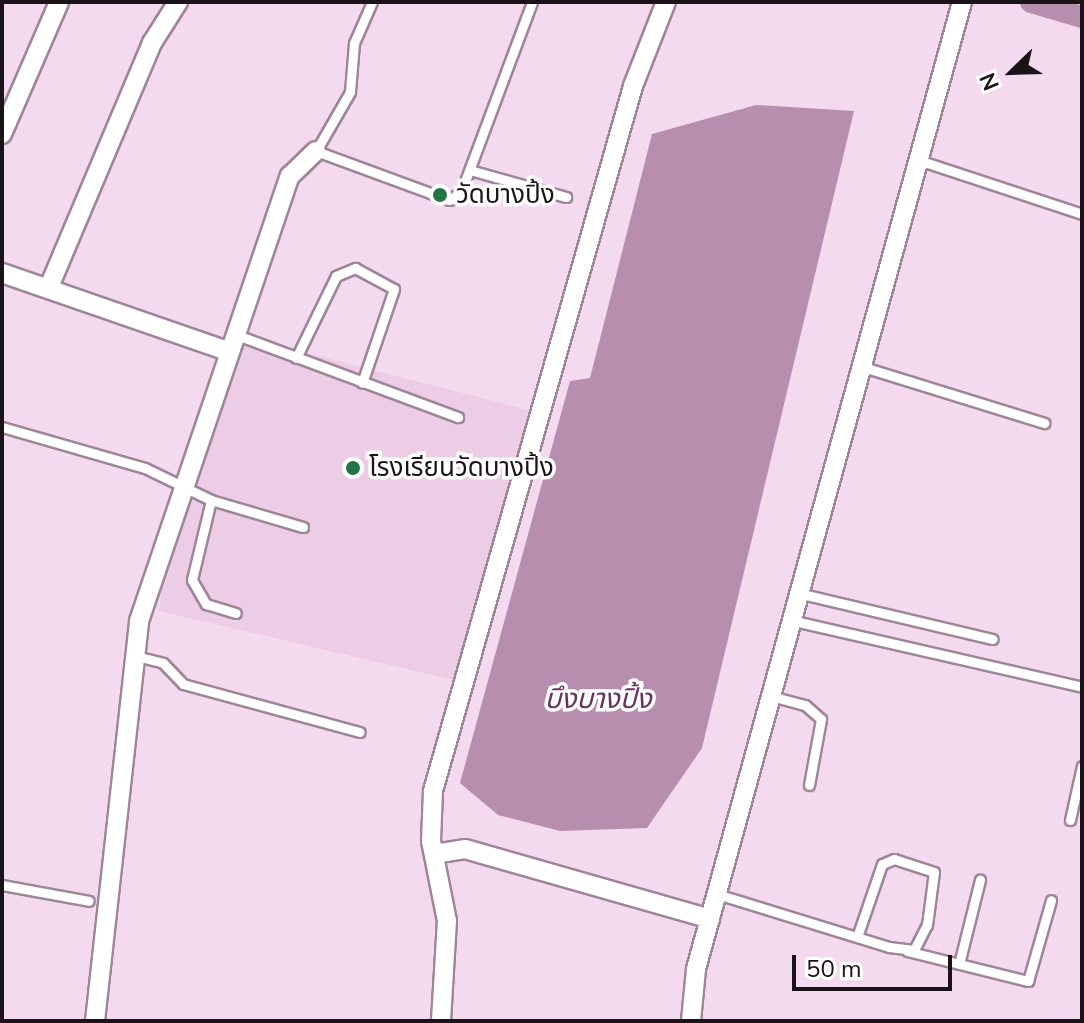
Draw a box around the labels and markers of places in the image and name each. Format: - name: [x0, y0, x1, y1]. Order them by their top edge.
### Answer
- place label: วัดบางปิ้ง: [456, 179, 555, 211]
- marker: วัดบางปิ้ง: [431, 186, 449, 204]
- place label: โรงเรียนวัดบางปิ้ง: [369, 452, 554, 484]
- marker: โรงเรียนวัดบางปิ้ง: [344, 459, 362, 477]

